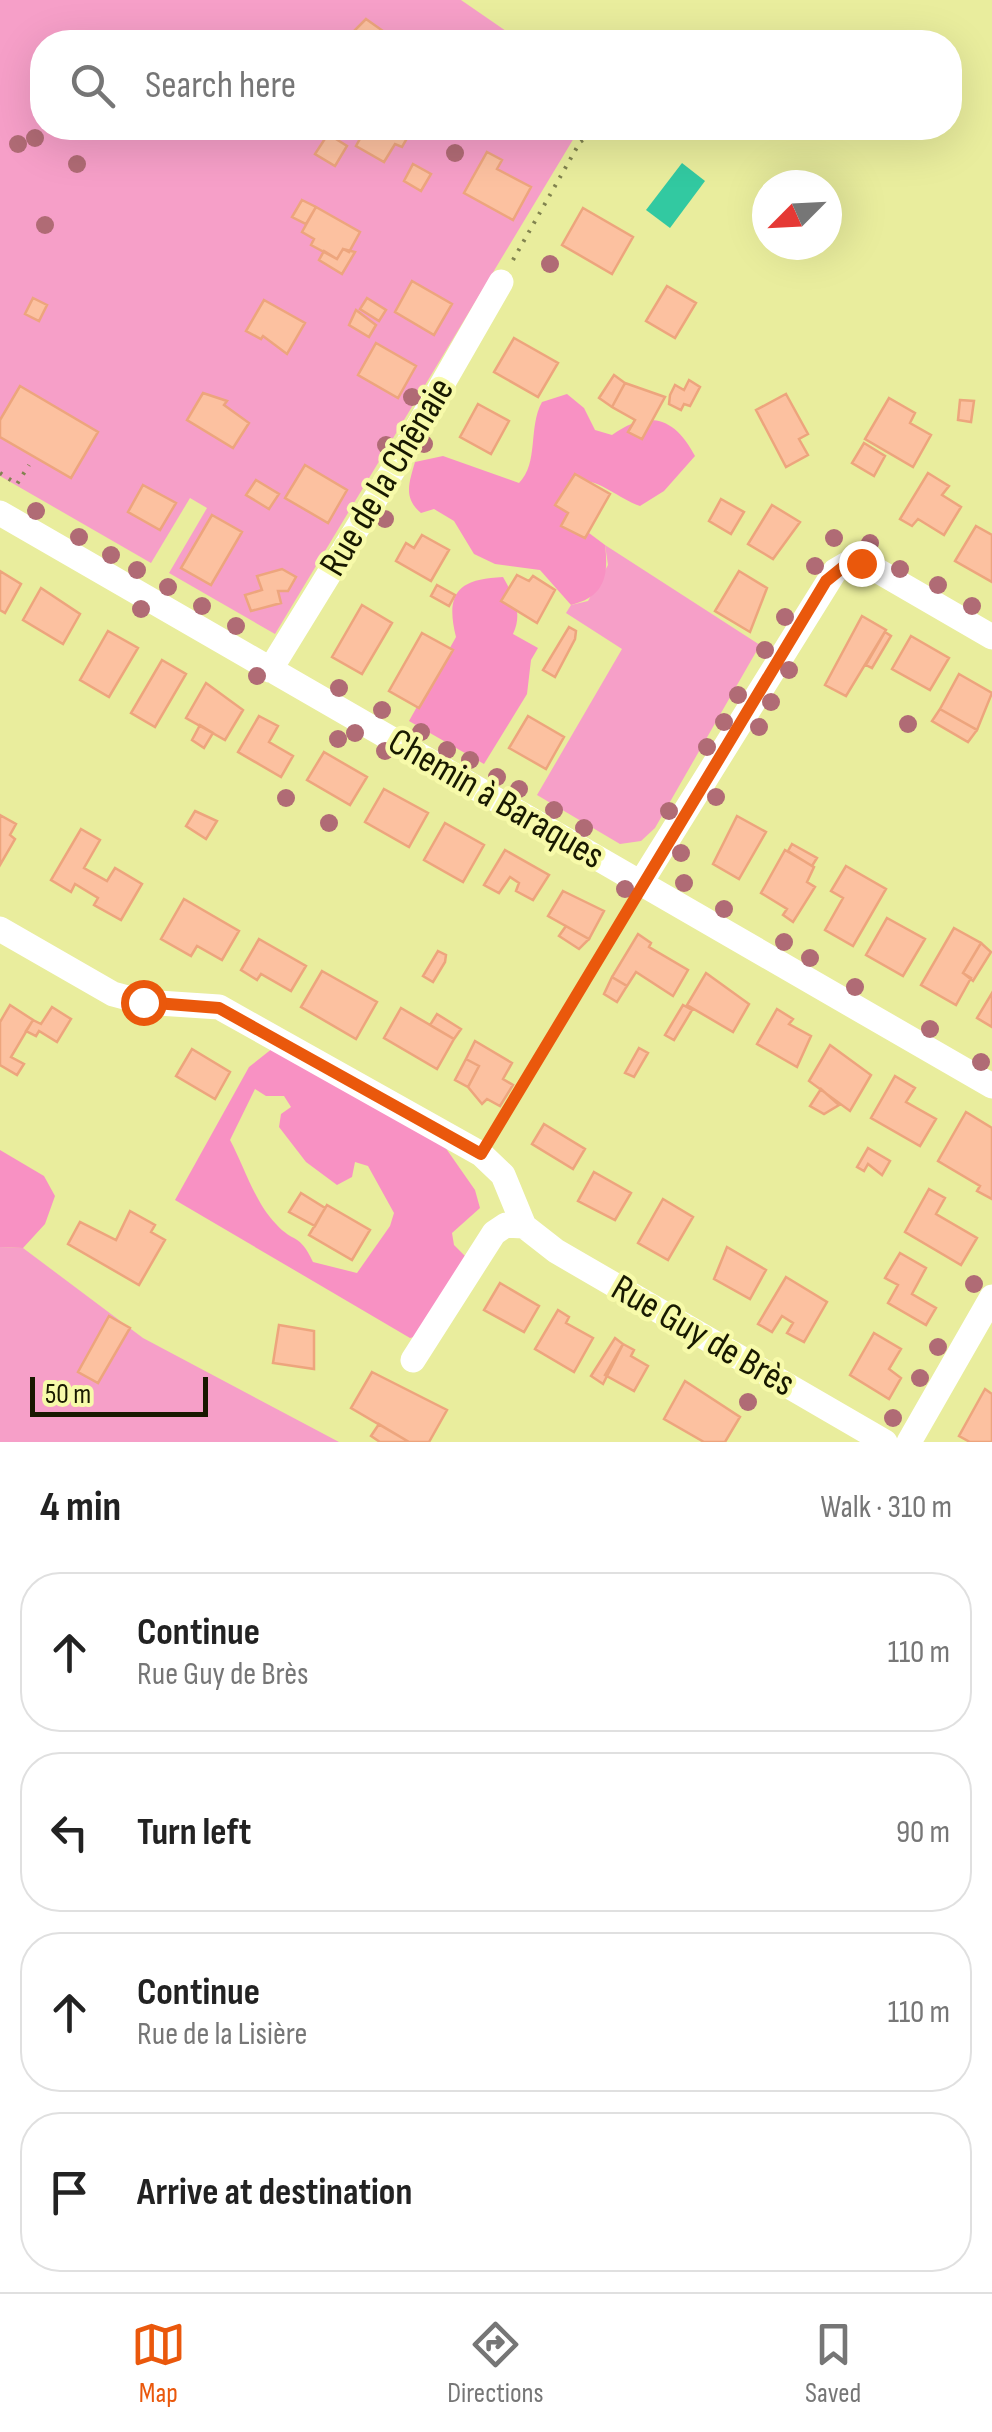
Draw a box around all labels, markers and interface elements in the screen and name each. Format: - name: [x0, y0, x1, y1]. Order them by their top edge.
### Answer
- search box: [30, 30, 962, 140]
- icon: search: [65, 58, 120, 113]
- text: Search here: [145, 63, 296, 108]
- north arrow: [752, 170, 842, 260]
- street label: Rue de la Chênaie: [310, 370, 464, 584]
- route end: [839, 541, 885, 587]
- street label: Chemin à Baraques: [380, 719, 612, 879]
- route start: [121, 980, 167, 1026]
- street label: Rue Guy de Brès: [604, 1266, 802, 1406]
- scale bar: [30, 1372, 208, 1416]
- text: 50 m: [45, 1378, 91, 1411]
- text: 4 min: [40, 1482, 121, 1533]
- text: Walk · 310 m: [820, 1488, 952, 1527]
- text: Continue: [137, 1610, 260, 1655]
- icon: ahead: [42, 1625, 97, 1680]
- text: 110 m: [888, 1633, 950, 1672]
- text: Rue Guy de Brès: [137, 1655, 309, 1694]
- icon: left: [42, 1805, 97, 1860]
- text: Turn left: [137, 1810, 251, 1855]
- text: 90 m: [896, 1813, 950, 1852]
- text: Continue: [137, 1970, 260, 2015]
- icon: ahead: [42, 1985, 97, 2040]
- text: 110 m: [888, 1993, 950, 2032]
- text: Rue de la Lisière: [137, 2015, 307, 2054]
- icon: arrive: [42, 2165, 97, 2220]
- text: Arrive at destination: [137, 2170, 412, 2215]
- tab: Map: [131, 2317, 186, 2410]
- tab: Directions: [447, 2317, 544, 2410]
- tab: Saved: [805, 2317, 861, 2410]

